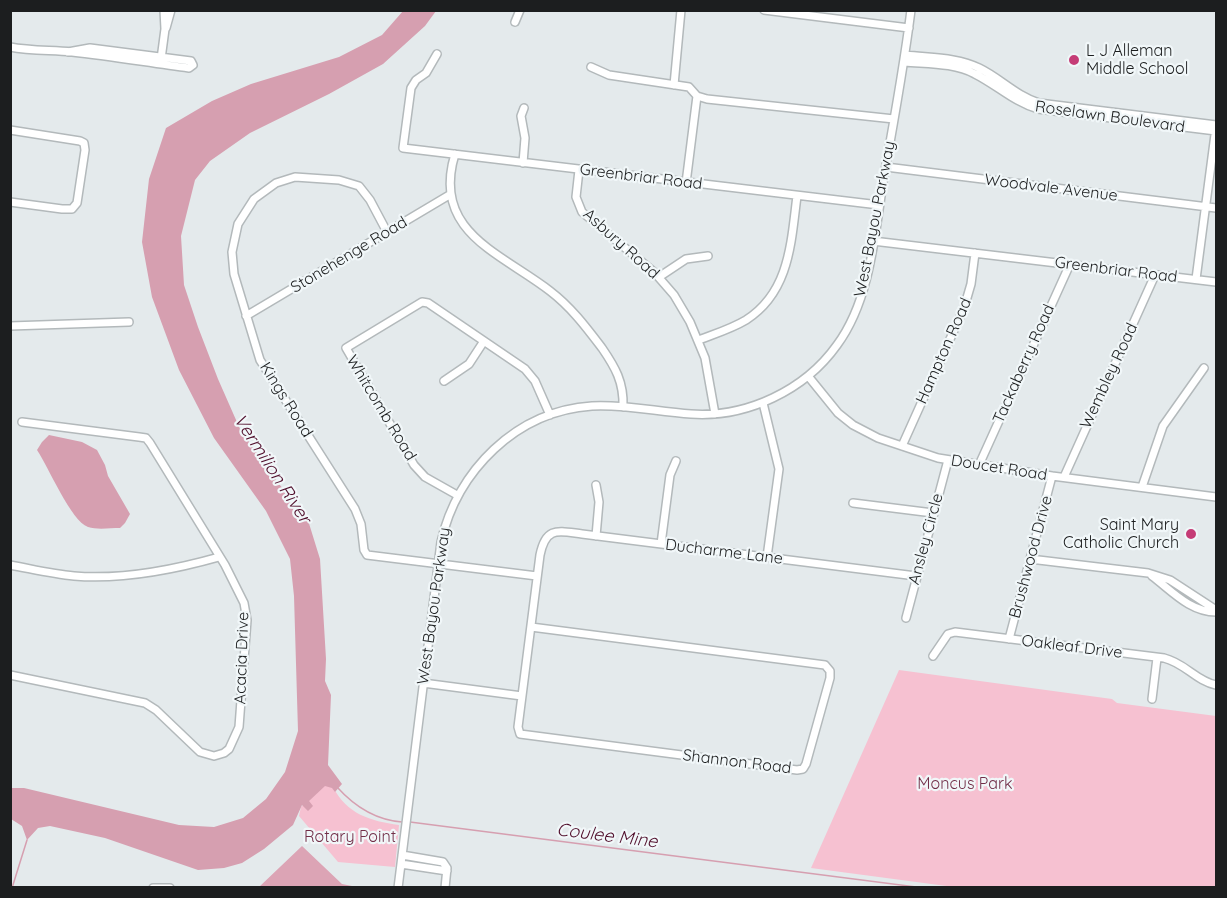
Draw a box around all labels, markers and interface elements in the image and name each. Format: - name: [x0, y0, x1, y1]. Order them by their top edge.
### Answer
- place label: L J Alleman Middle School: [1086, 41, 1188, 79]
- marker: L J Alleman Middle School: [1067, 53, 1081, 67]
- street label: Roselawn Boulevard: [1034, 97, 1186, 137]
- street label: West Bayou Parkway: [850, 139, 900, 299]
- street label: Greenbriar Road: [579, 160, 703, 194]
- street label: Woodvale Avenue: [983, 170, 1119, 206]
- street label: Asbury Road: [579, 205, 663, 283]
- street label: Stonehenge Road: [287, 213, 411, 297]
- street label: Greenbriar Road: [1054, 253, 1178, 287]
- street label: Hampton Road: [912, 295, 976, 407]
- street label: Tackaberry Road: [989, 301, 1059, 427]
- street label: Wembley Road: [1076, 320, 1142, 432]
- street label: Whitcomb Road: [342, 352, 420, 464]
- street label: Kings Road: [255, 359, 317, 441]
- water label: Vermilion River: [229, 410, 315, 528]
- street label: Doucet Road: [949, 451, 1049, 485]
- street label: Ansley Circle: [905, 491, 947, 587]
- street label: Brushwood Drive: [1005, 494, 1057, 620]
- place label: Saint Mary Catholic Church: [1063, 515, 1179, 553]
- street label: West Bayou Parkway: [413, 526, 455, 686]
- marker: Saint Mary Catholic Church: [1184, 527, 1198, 541]
- street label: Ducharme Lane: [664, 535, 784, 569]
- street label: Acacia Drive: [231, 611, 253, 705]
- street label: Oakleaf Drive: [1021, 631, 1123, 663]
- street label: Shannon Road: [682, 746, 792, 778]
- park label: Moncus Park: [917, 774, 1013, 794]
- water label: Coulee Mine: [555, 819, 659, 853]
- park label: Rotary Point: [304, 827, 396, 847]

